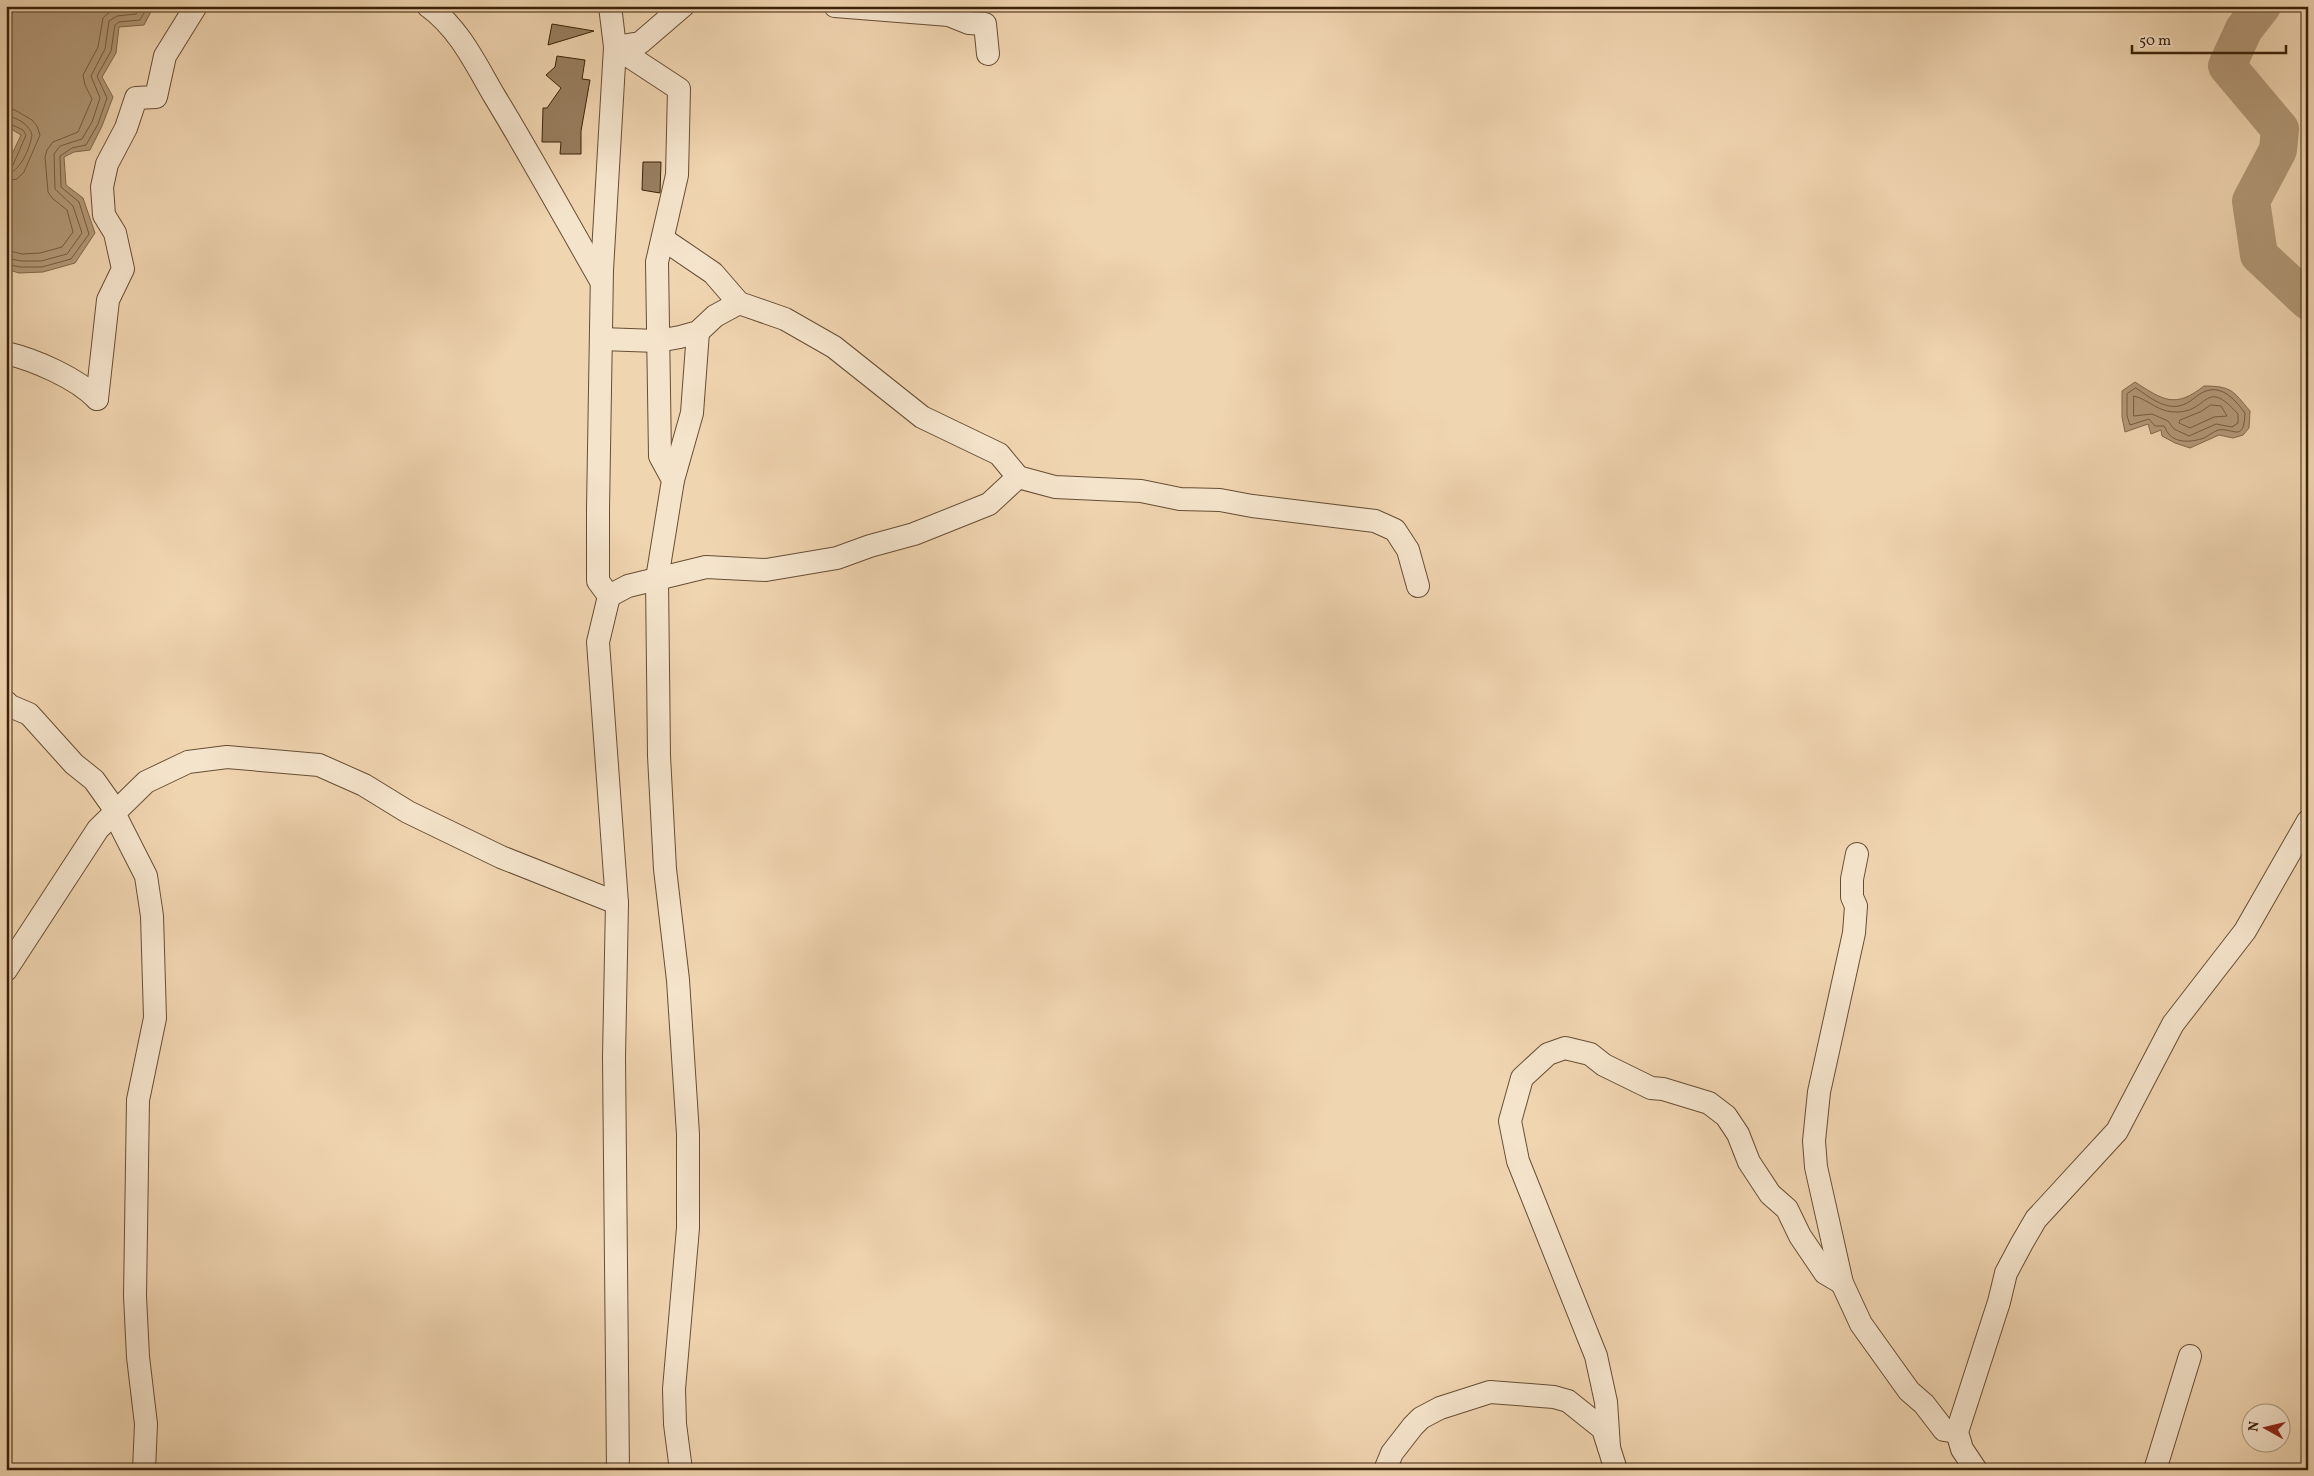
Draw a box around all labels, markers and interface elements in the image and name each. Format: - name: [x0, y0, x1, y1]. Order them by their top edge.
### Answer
- scale bar: [2132, 22, 2285, 54]
- text: 50 m: [2139, 31, 2171, 52]
- north arrow: [2242, 1404, 2292, 1454]
- text: N: [2244, 1420, 2265, 1433]

